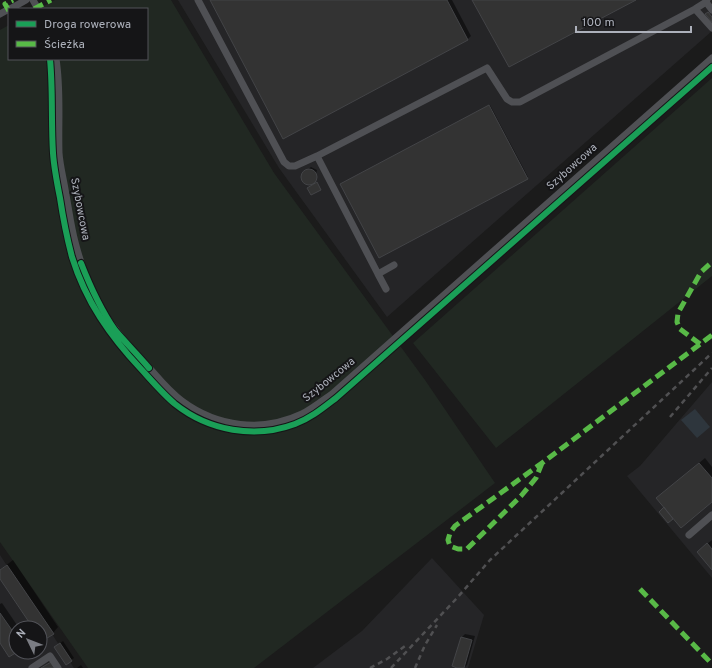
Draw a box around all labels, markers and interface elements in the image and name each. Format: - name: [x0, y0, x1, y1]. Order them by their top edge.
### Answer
- legend: [8, 8, 148, 60]
- scale bar: [576, 8, 691, 34]
- text: 100 m: [582, 15, 615, 31]
- text: Droga rowerowa: [44, 17, 131, 33]
- text: Ścieżka: [44, 37, 85, 53]
- street label: Szybowcowa: [544, 141, 600, 193]
- street label: Szybowcowa: [67, 177, 93, 242]
- street label: Szybowcowa: [300, 355, 358, 405]
- north arrow: [8, 620, 48, 660]
- text: N: [14, 626, 29, 642]

